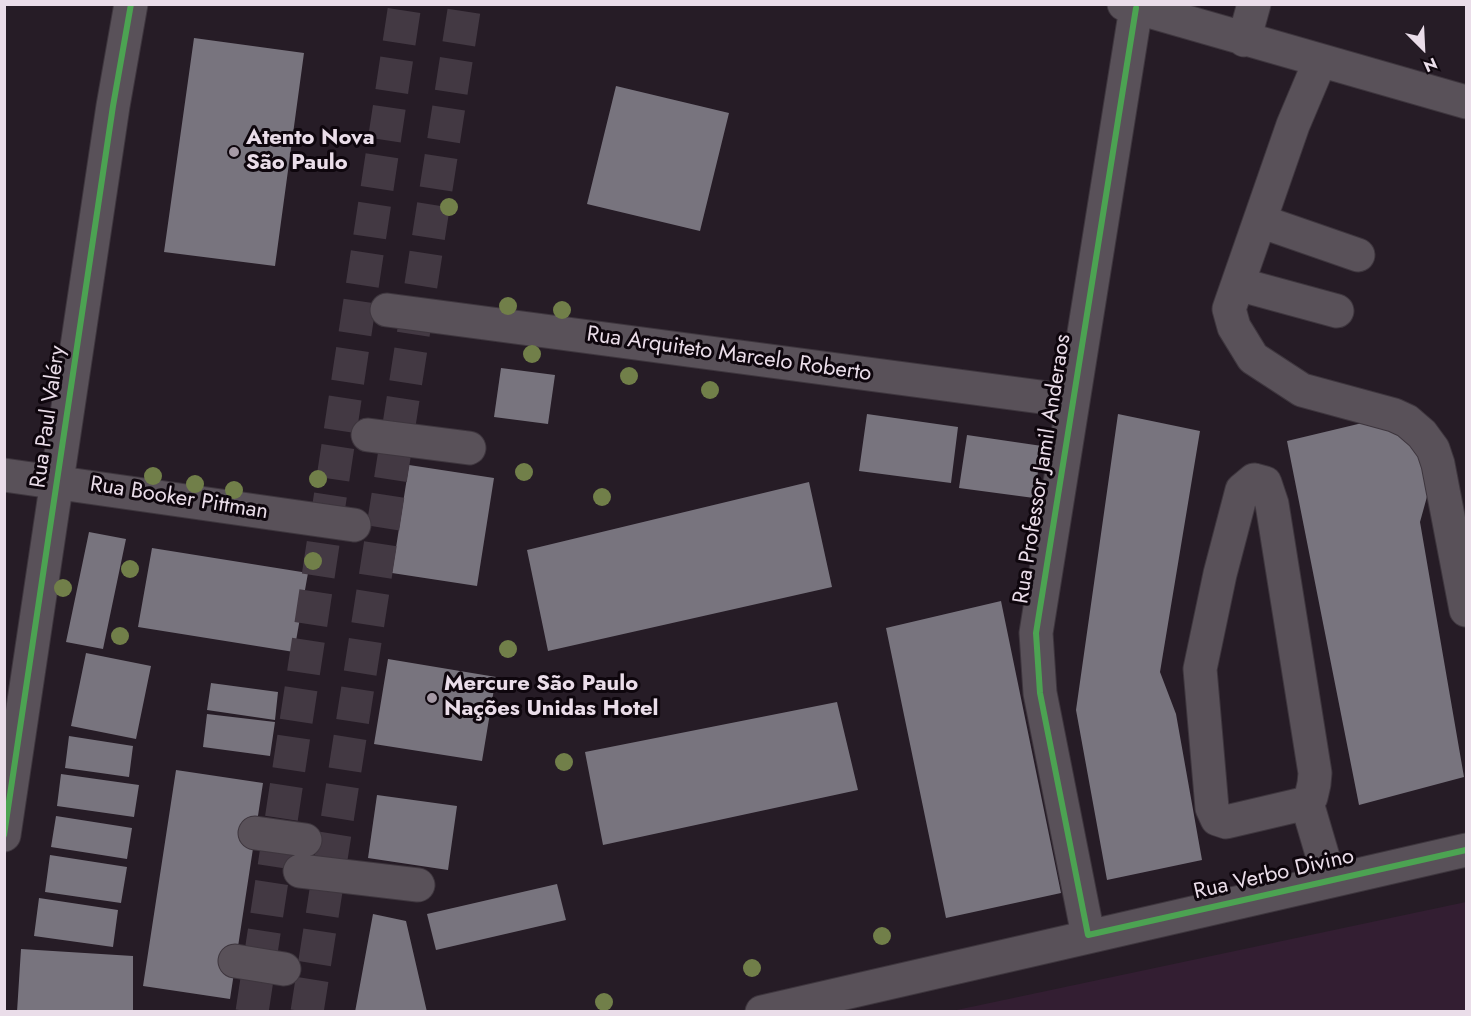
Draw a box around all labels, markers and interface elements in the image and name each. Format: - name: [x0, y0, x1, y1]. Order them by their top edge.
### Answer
- north arrow: [1393, 18, 1453, 78]
- text: N: [1420, 52, 1441, 78]
- place label: Atento Nova São Paulo: [246, 126, 375, 178]
- marker: Atento Nova São Paulo: [227, 145, 241, 159]
- street label: Rua Arquiteto Marcelo Roberto: [585, 322, 873, 388]
- street label: Rua Professor Jamil Anderaos: [1009, 332, 1077, 606]
- street label: Rua Paul Valéry: [26, 344, 72, 490]
- street label: Rua Booker Pittman: [88, 472, 270, 526]
- place label: Mercure São Paulo Nações Unidas Hotel: [444, 672, 658, 724]
- marker: Mercure São Paulo Nações Unidas Hotel: [425, 691, 439, 705]
- street label: Rua Verbo Divino: [1191, 844, 1357, 906]

